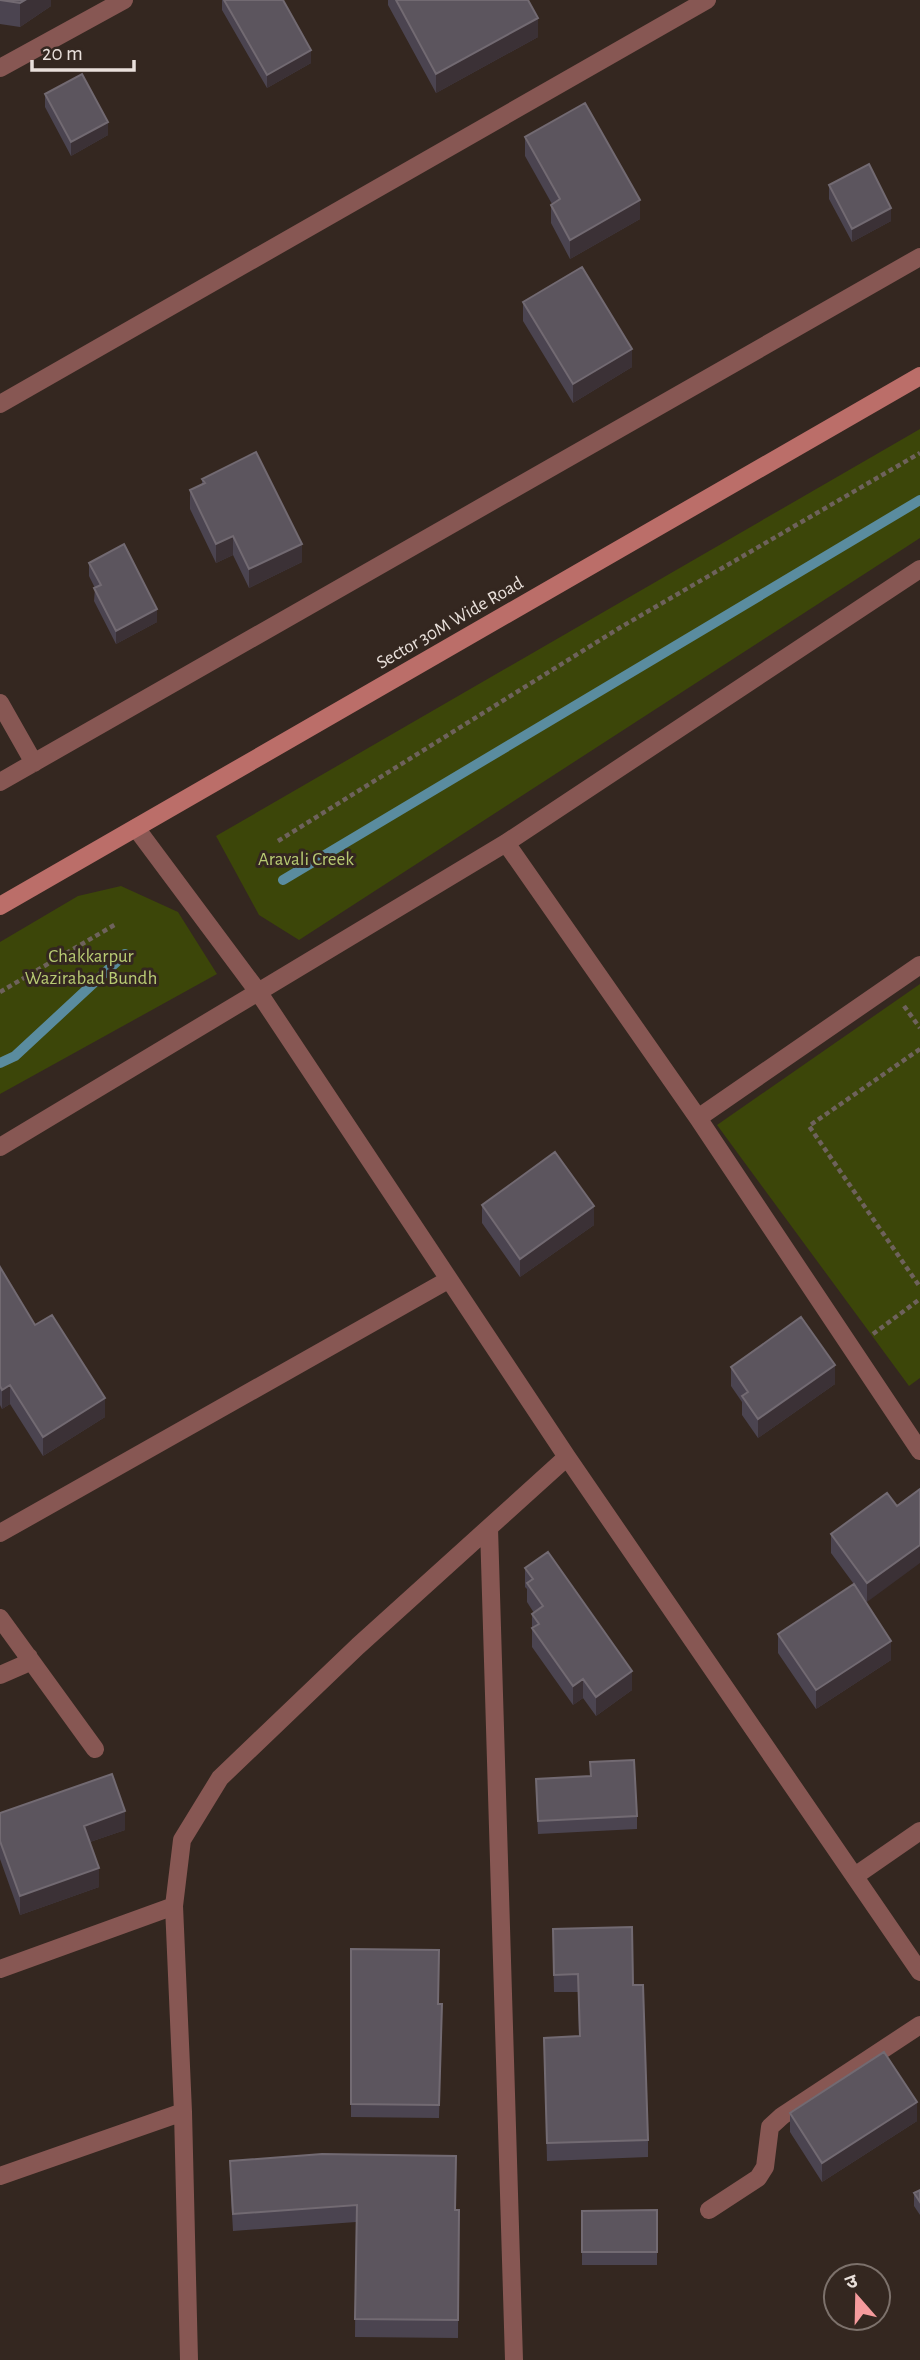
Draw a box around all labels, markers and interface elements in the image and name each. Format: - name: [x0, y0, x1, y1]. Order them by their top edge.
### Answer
- scale bar: [32, 28, 133, 72]
- text: 20 m: [42, 43, 83, 64]
- street label: Sector 30M Wide Road: [373, 573, 527, 673]
- park label: Aravali Creek: [258, 850, 354, 869]
- park label: Chakkarpur Wazirabad Bundh: [25, 947, 157, 988]
- north arrow: [822, 2262, 892, 2332]
- text: उ: [843, 2271, 861, 2293]

